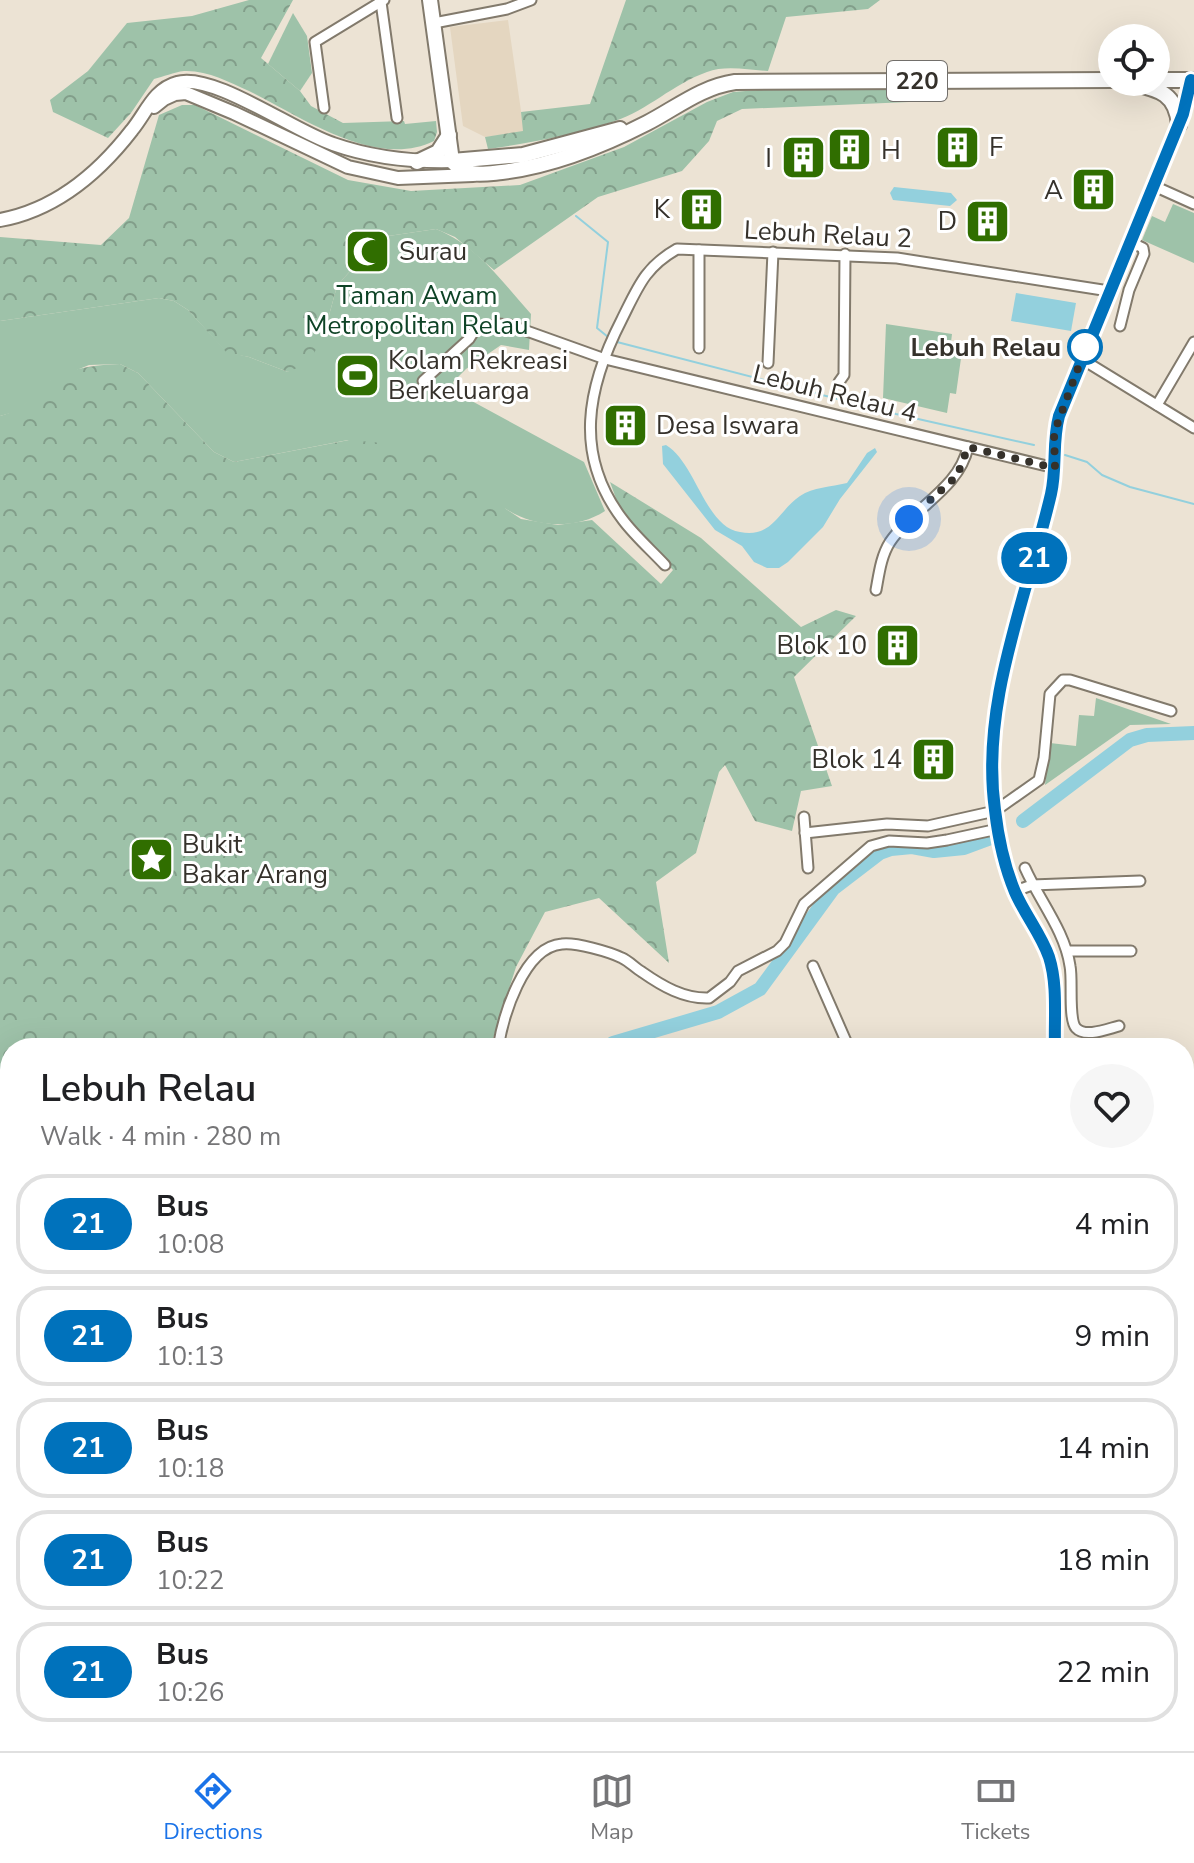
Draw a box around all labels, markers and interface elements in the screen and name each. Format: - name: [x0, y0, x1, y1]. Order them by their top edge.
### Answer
- map controls: [1098, 24, 1170, 96]
- button: locate: [1098, 24, 1170, 96]
- road number: 220: [887, 61, 947, 101]
- building icon: F: [934, 123, 982, 171]
- building icon: H: [826, 126, 874, 174]
- place label: F: [989, 130, 1003, 165]
- place label: H: [881, 133, 901, 168]
- building icon: I: [779, 134, 827, 182]
- place label: I: [765, 141, 772, 176]
- building icon: A: [1070, 166, 1118, 214]
- place label: A: [1044, 173, 1063, 208]
- building icon: K: [677, 185, 725, 233]
- place label: K: [654, 192, 671, 227]
- building icon: D: [964, 197, 1012, 245]
- place label: D: [938, 204, 957, 239]
- street label: Lebuh Relau 2: [743, 213, 913, 256]
- mosque icon: Surau: [344, 227, 392, 275]
- place label: Surau: [399, 234, 467, 269]
- park label: Taman Awam Metropolitan Relau: [305, 278, 529, 343]
- place label: Lebuh Relau: [910, 330, 1061, 365]
- marker: Lebuh Relau: [1068, 330, 1102, 364]
- place label: Kolam Rekreasi Berkeluarga: [388, 343, 568, 408]
- sports icon: Kolam Rekreasi Berkeluarga: [333, 351, 381, 399]
- street label: Lebuh Relau 4: [749, 356, 921, 431]
- building icon: Desa Iswara: [601, 401, 649, 449]
- place label: Desa Iswara: [656, 408, 799, 443]
- your location: [889, 499, 929, 539]
- line badge: 21: [998, 532, 1070, 584]
- text: 21: [1017, 539, 1051, 577]
- building icon: Blok 10: [874, 621, 922, 669]
- place label: Blok 10: [777, 628, 867, 663]
- building icon: Blok 14: [909, 735, 957, 783]
- place label: Blok 14: [812, 742, 902, 777]
- place label: Bukit Bakar Arang: [182, 827, 328, 892]
- place icon: Bukit Bakar Arang: [127, 835, 175, 883]
- text: Lebuh Relau: [40, 1063, 256, 1114]
- button: heart: [1070, 1064, 1154, 1148]
- text: Walk · 4 min · 280 m: [40, 1119, 281, 1154]
- text: Bus: [156, 1186, 209, 1227]
- text: 4 min: [1075, 1204, 1150, 1245]
- text: 21: [71, 1205, 105, 1243]
- text: 10:08: [156, 1227, 224, 1262]
- text: Bus: [156, 1298, 209, 1339]
- text: 9 min: [1075, 1316, 1150, 1357]
- text: 21: [71, 1317, 105, 1355]
- text: 10:13: [156, 1339, 224, 1374]
- text: Bus: [156, 1410, 209, 1451]
- text: 14 min: [1057, 1428, 1150, 1469]
- text: 21: [71, 1429, 105, 1467]
- text: 10:18: [156, 1451, 224, 1486]
- text: Bus: [156, 1522, 209, 1563]
- text: 18 min: [1057, 1540, 1150, 1581]
- text: 21: [71, 1541, 105, 1579]
- text: 10:22: [156, 1563, 224, 1598]
- text: Bus: [156, 1634, 209, 1675]
- text: 22 min: [1057, 1652, 1150, 1693]
- text: 21: [71, 1653, 105, 1691]
- text: 10:26: [156, 1675, 224, 1710]
- tab: Directions: [164, 1769, 263, 1847]
- tab: Map: [590, 1769, 634, 1847]
- tab: Tickets: [961, 1769, 1030, 1847]

